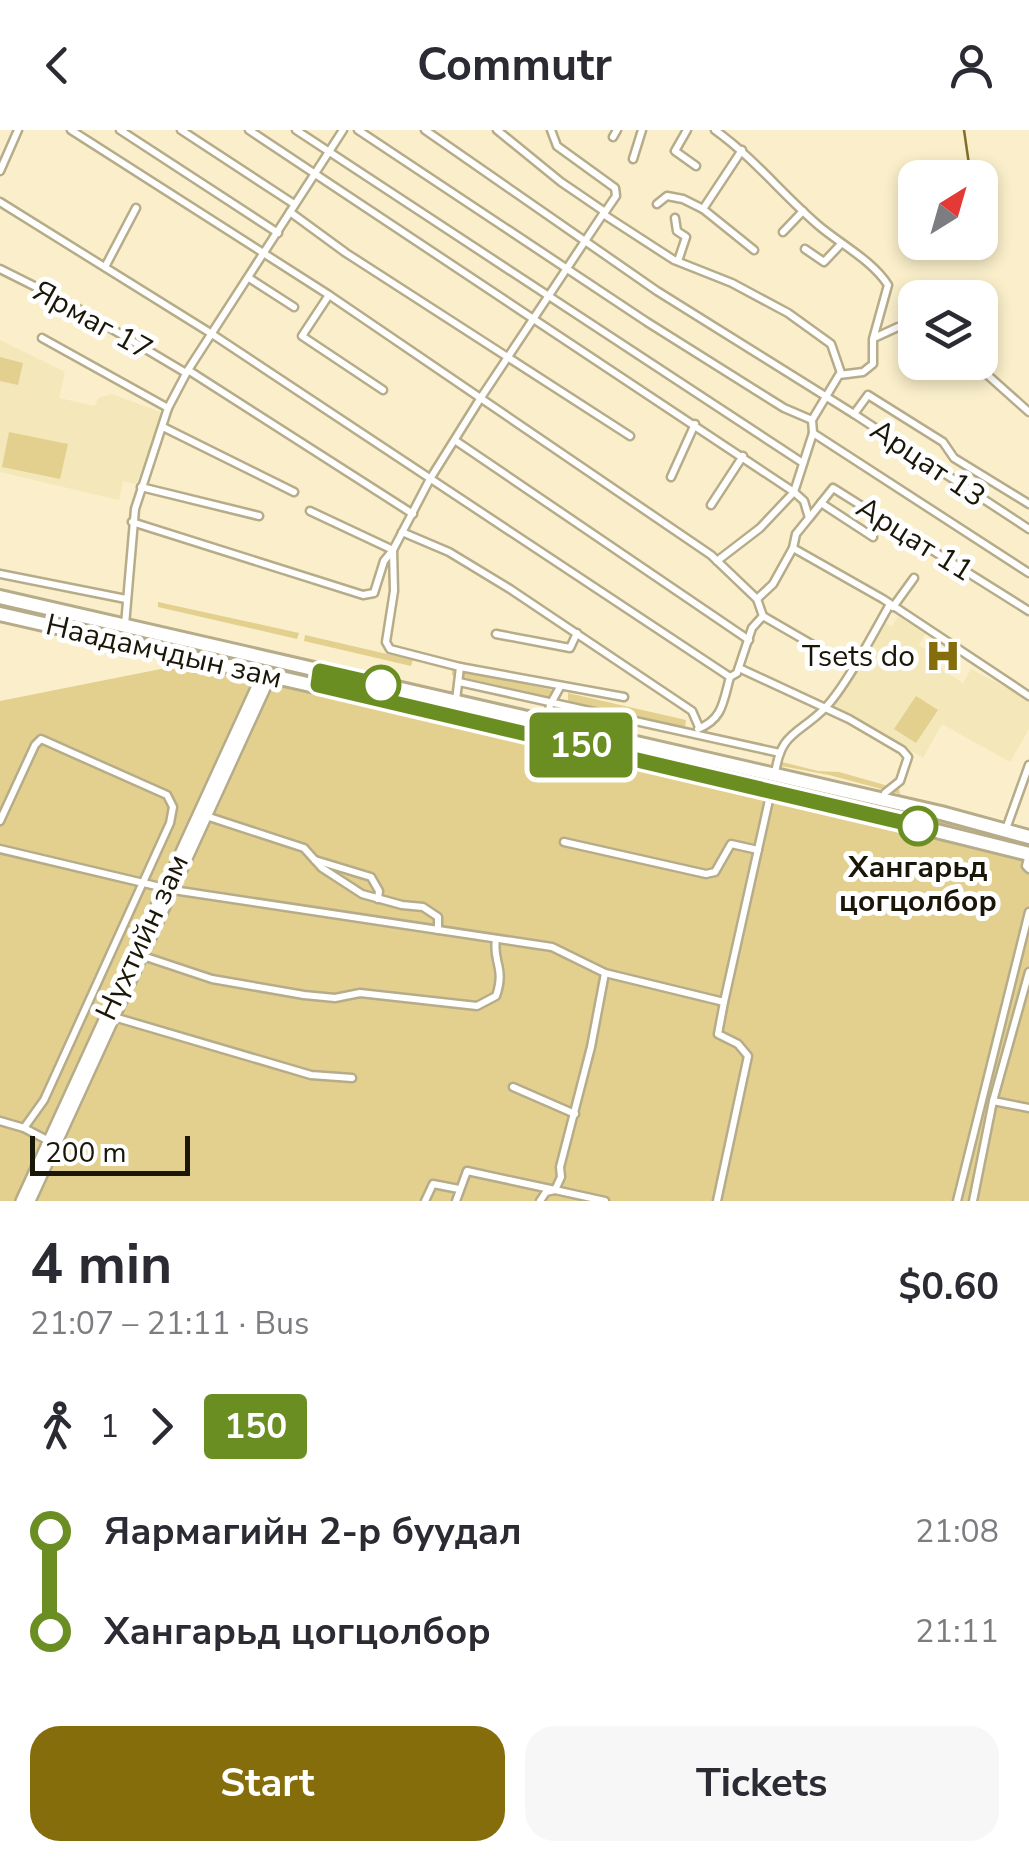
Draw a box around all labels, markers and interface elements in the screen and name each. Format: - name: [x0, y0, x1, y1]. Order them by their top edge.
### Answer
- text: Commutr: [417, 35, 612, 96]
- icon: back: [30, 38, 85, 93]
- icon: person: [944, 38, 999, 93]
- north arrow: [898, 160, 998, 260]
- map controls: [898, 160, 998, 380]
- street label: Ярмаг 17: [26, 271, 160, 370]
- button: layers: [898, 280, 998, 380]
- street label: Арцат 13: [862, 410, 993, 517]
- street label: Арцат 11: [848, 487, 981, 591]
- street label: Наадамчдын зам: [42, 604, 286, 699]
- place label: Tsets do: [802, 636, 915, 677]
- hospital icon: Tsets do: [924, 637, 962, 675]
- unlabelled marker: [362, 666, 400, 704]
- line badge: 150: [524, 712, 638, 778]
- text: 150: [549, 722, 613, 769]
- marker: Хангарьд цогцолбор: [899, 807, 937, 845]
- place label: Хангарьд цогцолбор: [839, 847, 997, 922]
- street label: Нүхтийн зам: [86, 848, 199, 1027]
- scale bar: [30, 1131, 190, 1176]
- text: 200 m: [45, 1134, 127, 1172]
- text: 4 min: [30, 1227, 172, 1302]
- text: $0.60: [898, 1261, 999, 1312]
- text: 21:07 – 21:11 · Bus: [30, 1302, 309, 1345]
- icon: walk: [30, 1399, 85, 1454]
- icon: forward: [134, 1399, 189, 1454]
- text: 150: [224, 1403, 287, 1450]
- text: 1: [100, 1405, 119, 1448]
- text: Яармагийн 2-р буудал: [104, 1506, 522, 1557]
- text: 21:08: [915, 1510, 999, 1553]
- text: Хангарьд цогцолбор: [104, 1606, 491, 1657]
- text: 21:11: [915, 1610, 999, 1653]
- button: Start: [30, 1726, 505, 1841]
- button: Tickets: [525, 1726, 999, 1841]

